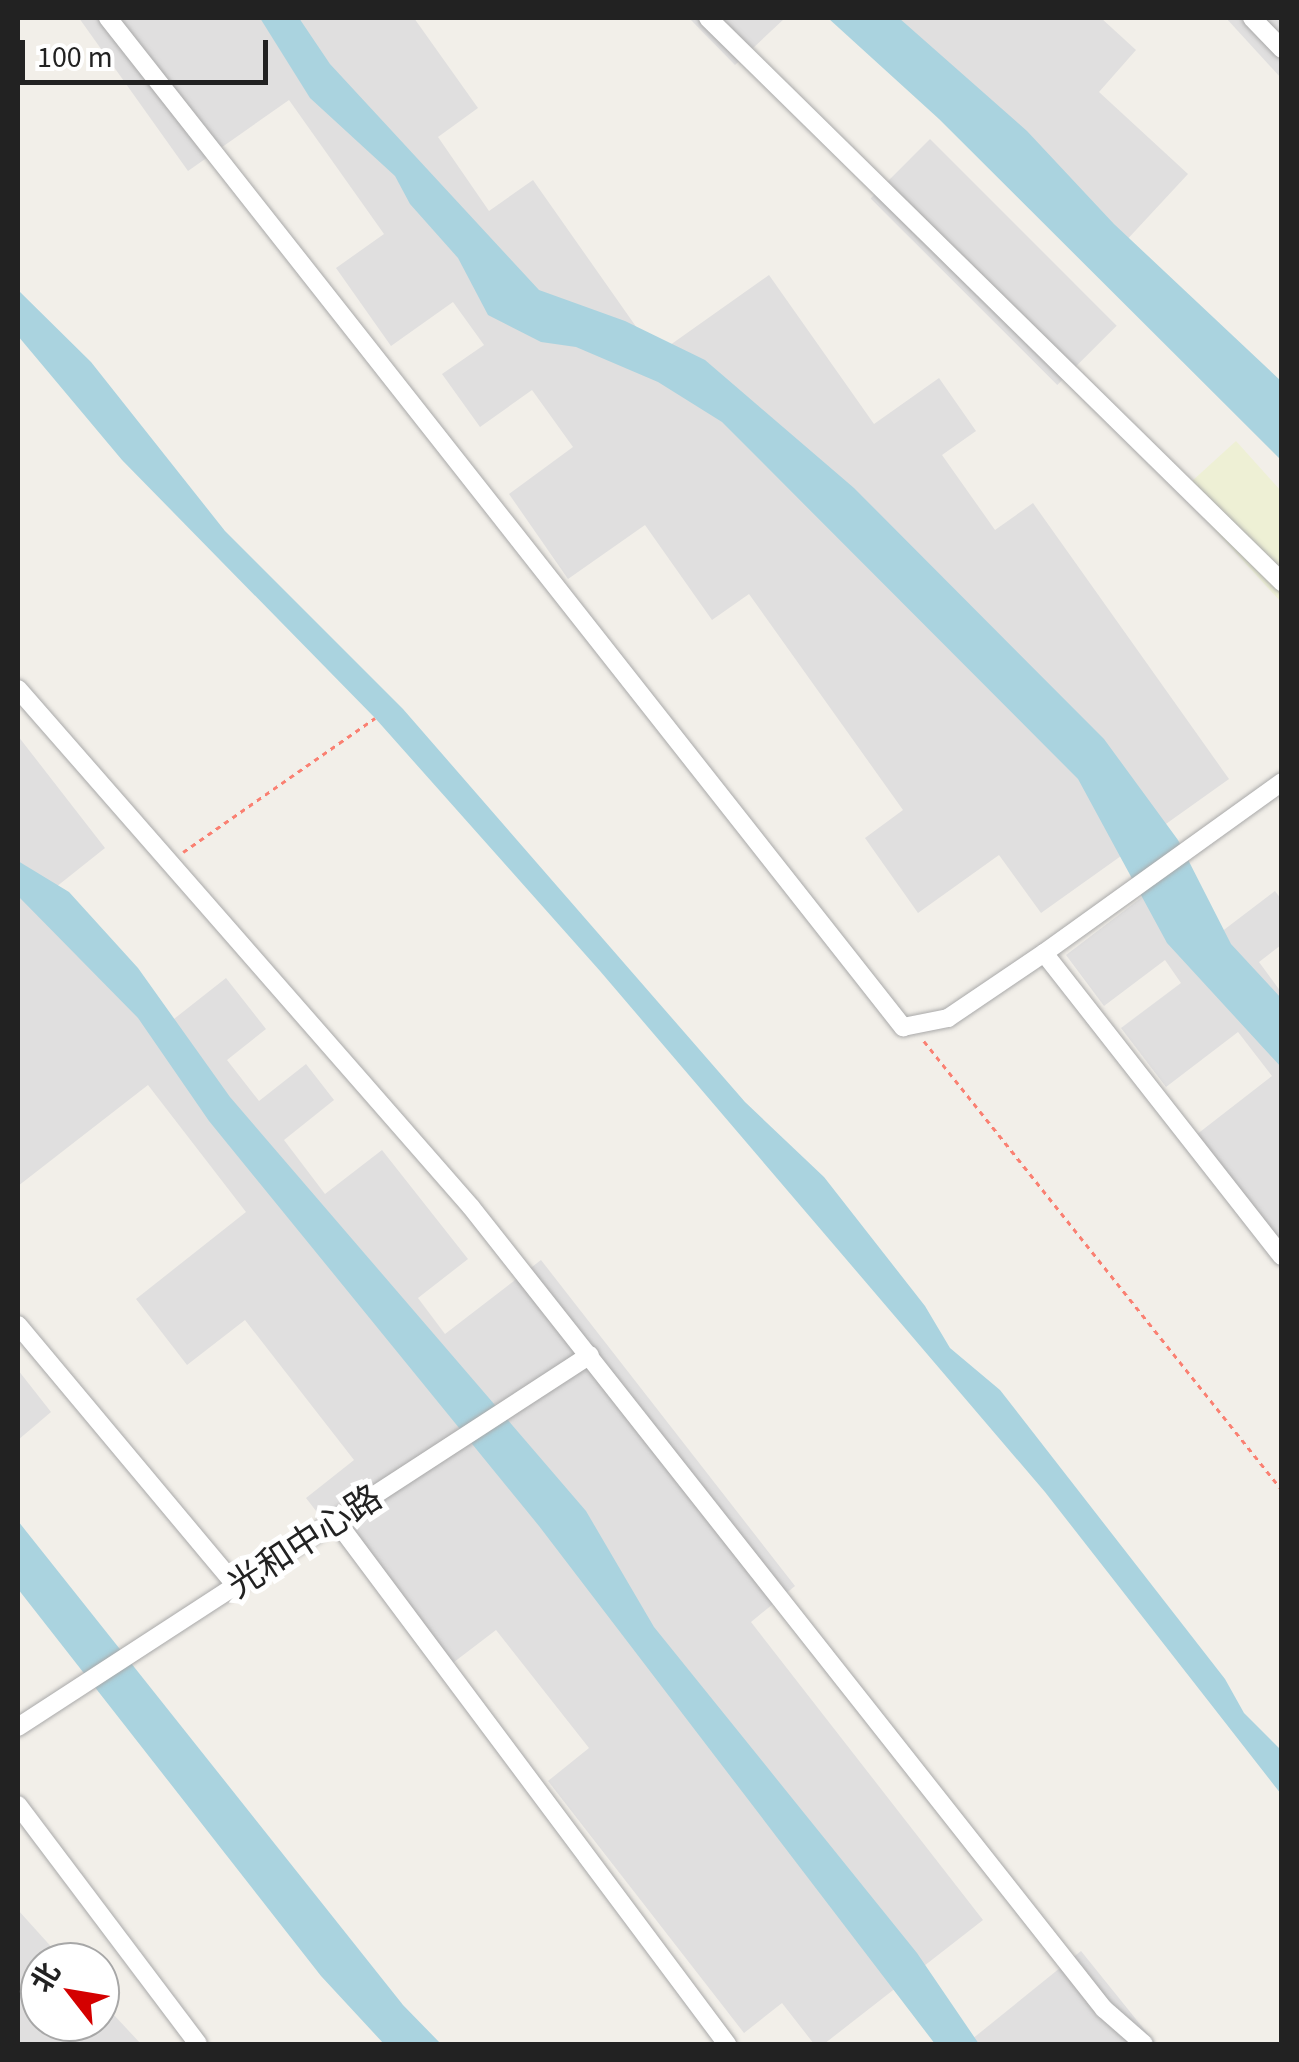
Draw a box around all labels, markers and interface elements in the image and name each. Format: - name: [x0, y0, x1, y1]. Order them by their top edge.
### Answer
- scale bar: [25, 20, 272, 82]
- text: 100 m: [37, 36, 113, 79]
- street label: 光和中心路: [220, 1477, 390, 1607]
- north arrow: [20, 1942, 120, 2042]
- text: 北: [22, 1955, 70, 2000]

